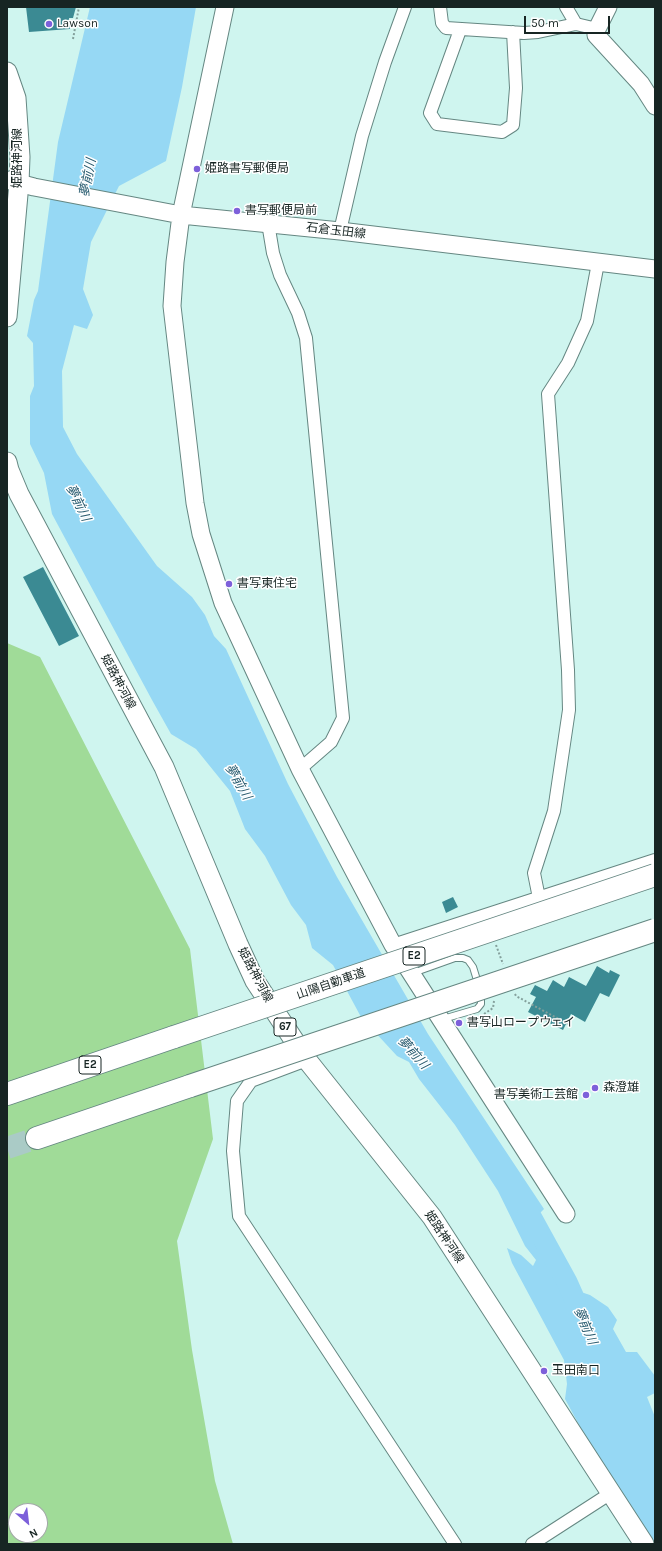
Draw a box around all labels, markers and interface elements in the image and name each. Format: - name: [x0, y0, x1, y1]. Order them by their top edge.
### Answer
- scale bar: [526, 8, 612, 34]
- text: 50 m: [531, 16, 559, 30]
- place label: Lawson: [57, 17, 98, 31]
- marker: Lawson: [44, 19, 54, 29]
- street label: 姫路神河線: [11, 128, 25, 188]
- water label: 夢前川: [77, 157, 99, 199]
- place label: 姫路書写郵便局: [205, 162, 289, 176]
- marker: 姫路書写郵便局: [192, 164, 202, 174]
- place label: 書写郵便局前: [245, 204, 317, 218]
- marker: 書写郵便局前: [232, 206, 242, 216]
- street label: 石倉玉田線: [305, 220, 367, 242]
- water label: 夢前川: [62, 482, 94, 524]
- place label: 書写東住宅: [237, 577, 297, 591]
- marker: 書写東住宅: [224, 579, 234, 589]
- street label: 姫路神河線: [98, 652, 138, 712]
- water label: 夢前川: [221, 761, 255, 803]
- street label: 姫路神河線: [235, 945, 275, 1005]
- road number: E2: [403, 947, 425, 965]
- street label: 山陽自動車道: [295, 965, 367, 1003]
- place label: 書写山ロープウェイ: [467, 1016, 575, 1030]
- road number: 67: [274, 1018, 296, 1036]
- marker: 書写山ロープウェイ: [454, 1018, 464, 1028]
- water label: 夢前川: [394, 1033, 432, 1073]
- road number: E2: [79, 1056, 101, 1074]
- place label: 森澄雄: [603, 1081, 639, 1095]
- marker: 森澄雄: [590, 1083, 600, 1093]
- place label: 書写美術工芸館: [494, 1088, 578, 1102]
- marker: 書写美術工芸館: [581, 1090, 591, 1100]
- street label: 姫路神河線: [421, 1208, 467, 1266]
- water label: 夢前川: [570, 1305, 600, 1347]
- place label: 玉田南口: [552, 1364, 600, 1378]
- marker: 玉田南口: [539, 1366, 549, 1376]
- north arrow: [8, 1503, 48, 1543]
- text: N: [27, 1526, 40, 1541]

